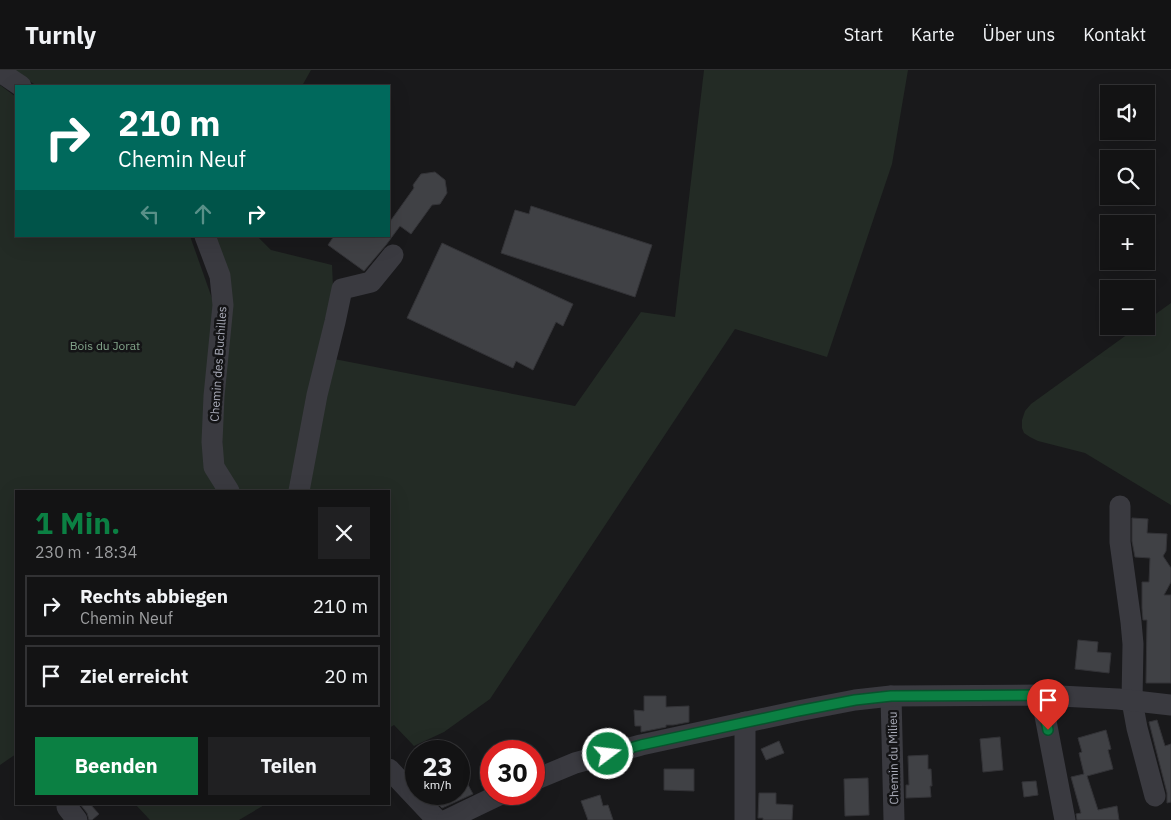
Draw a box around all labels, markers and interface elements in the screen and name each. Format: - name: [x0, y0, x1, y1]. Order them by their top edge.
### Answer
- text: Turnly: [25, 19, 96, 51]
- text: Start: [844, 23, 883, 46]
- text: Karte: [911, 23, 955, 46]
- text: Über uns: [983, 23, 1055, 46]
- text: Kontakt: [1083, 23, 1146, 46]
- map controls: [1100, 85, 1155, 335]
- button: sound: [1100, 85, 1155, 140]
- text: 210 m: [118, 100, 221, 146]
- icon: right: [35, 105, 100, 170]
- text: Chemin Neuf: [118, 144, 246, 173]
- button: search: [1100, 150, 1155, 205]
- icon: left: [136, 200, 164, 228]
- icon: ahead: [189, 200, 217, 228]
- icon: right: [242, 200, 270, 228]
- button: +: [1100, 215, 1155, 270]
- button: −: [1100, 280, 1155, 335]
- street label: Chemin des Buchilles: [206, 306, 230, 422]
- park label: Bois du Jorat: [70, 338, 140, 353]
- text: 1 Min.: [35, 503, 120, 542]
- button: close: [318, 507, 370, 559]
- text: 230 m · 18:34: [35, 542, 137, 562]
- text: Rechts abbiegen: [80, 584, 228, 608]
- icon: right: [37, 592, 65, 620]
- text: 210 m: [313, 594, 368, 618]
- text: Chemin Neuf: [80, 608, 173, 628]
- icon: arrive: [37, 662, 65, 690]
- text: Ziel erreicht: [80, 664, 188, 688]
- text: 20 m: [324, 664, 368, 688]
- pin: [1027, 679, 1069, 730]
- icon: arrive: [1034, 686, 1062, 714]
- street label: Chemin du Milieu: [885, 711, 901, 805]
- position arrow: [581, 727, 633, 779]
- button: Beenden: [35, 737, 198, 795]
- button: Teilen: [208, 737, 370, 795]
- speed limit sign: 30: [480, 740, 545, 805]
- text: 23: [422, 750, 453, 783]
- text: km/h: [423, 777, 452, 792]

